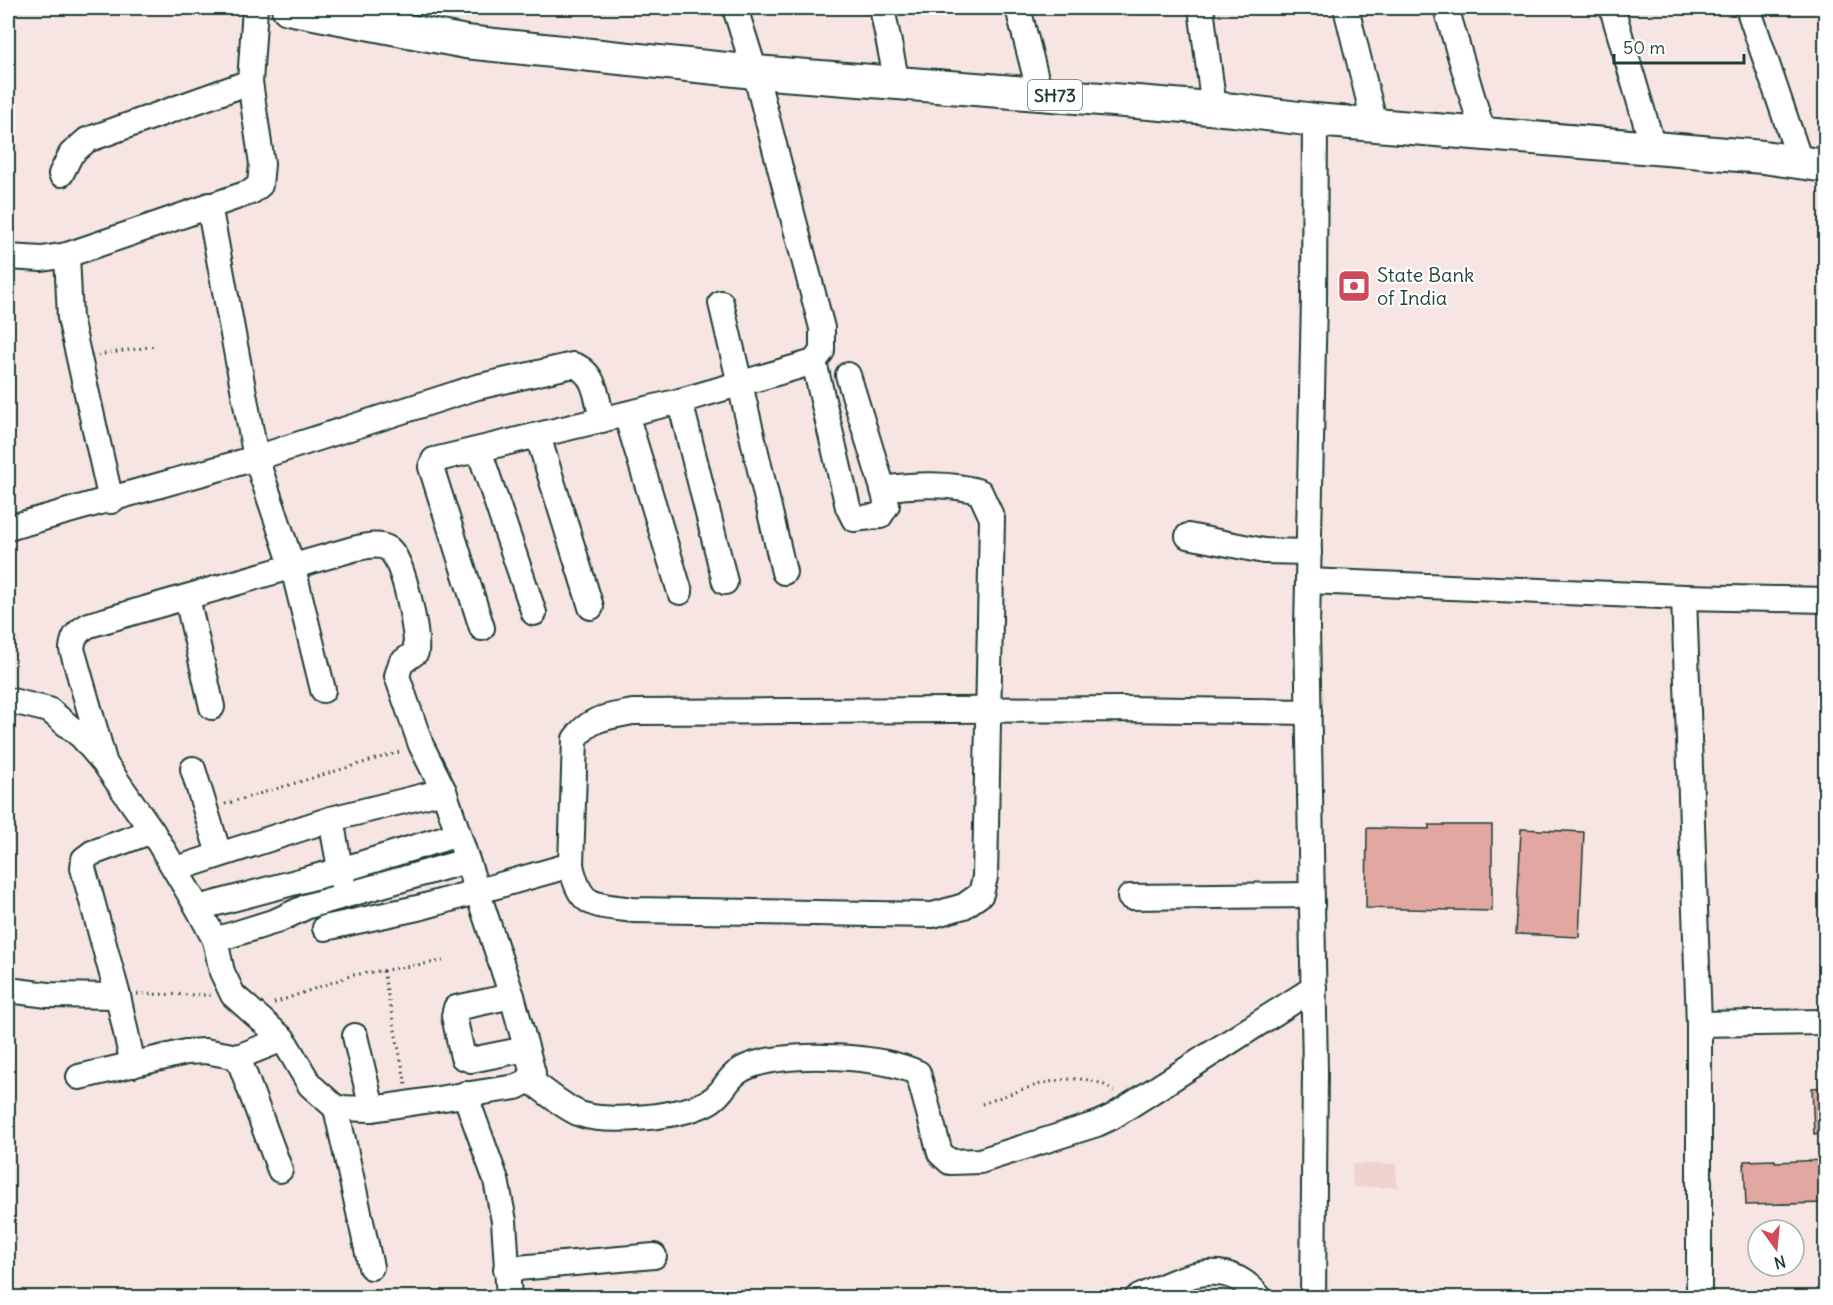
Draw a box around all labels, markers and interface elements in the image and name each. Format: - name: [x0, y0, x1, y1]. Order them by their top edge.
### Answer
- scale bar: [1614, 27, 1744, 65]
- text: 50 m: [1623, 36, 1665, 59]
- road number: SH73: [1028, 80, 1082, 110]
- place label: State Bank of India: [1377, 262, 1474, 310]
- bank icon: State Bank of India: [1336, 268, 1372, 304]
- north arrow: [1746, 1218, 1806, 1278]
- text: N: [1772, 1251, 1788, 1274]

